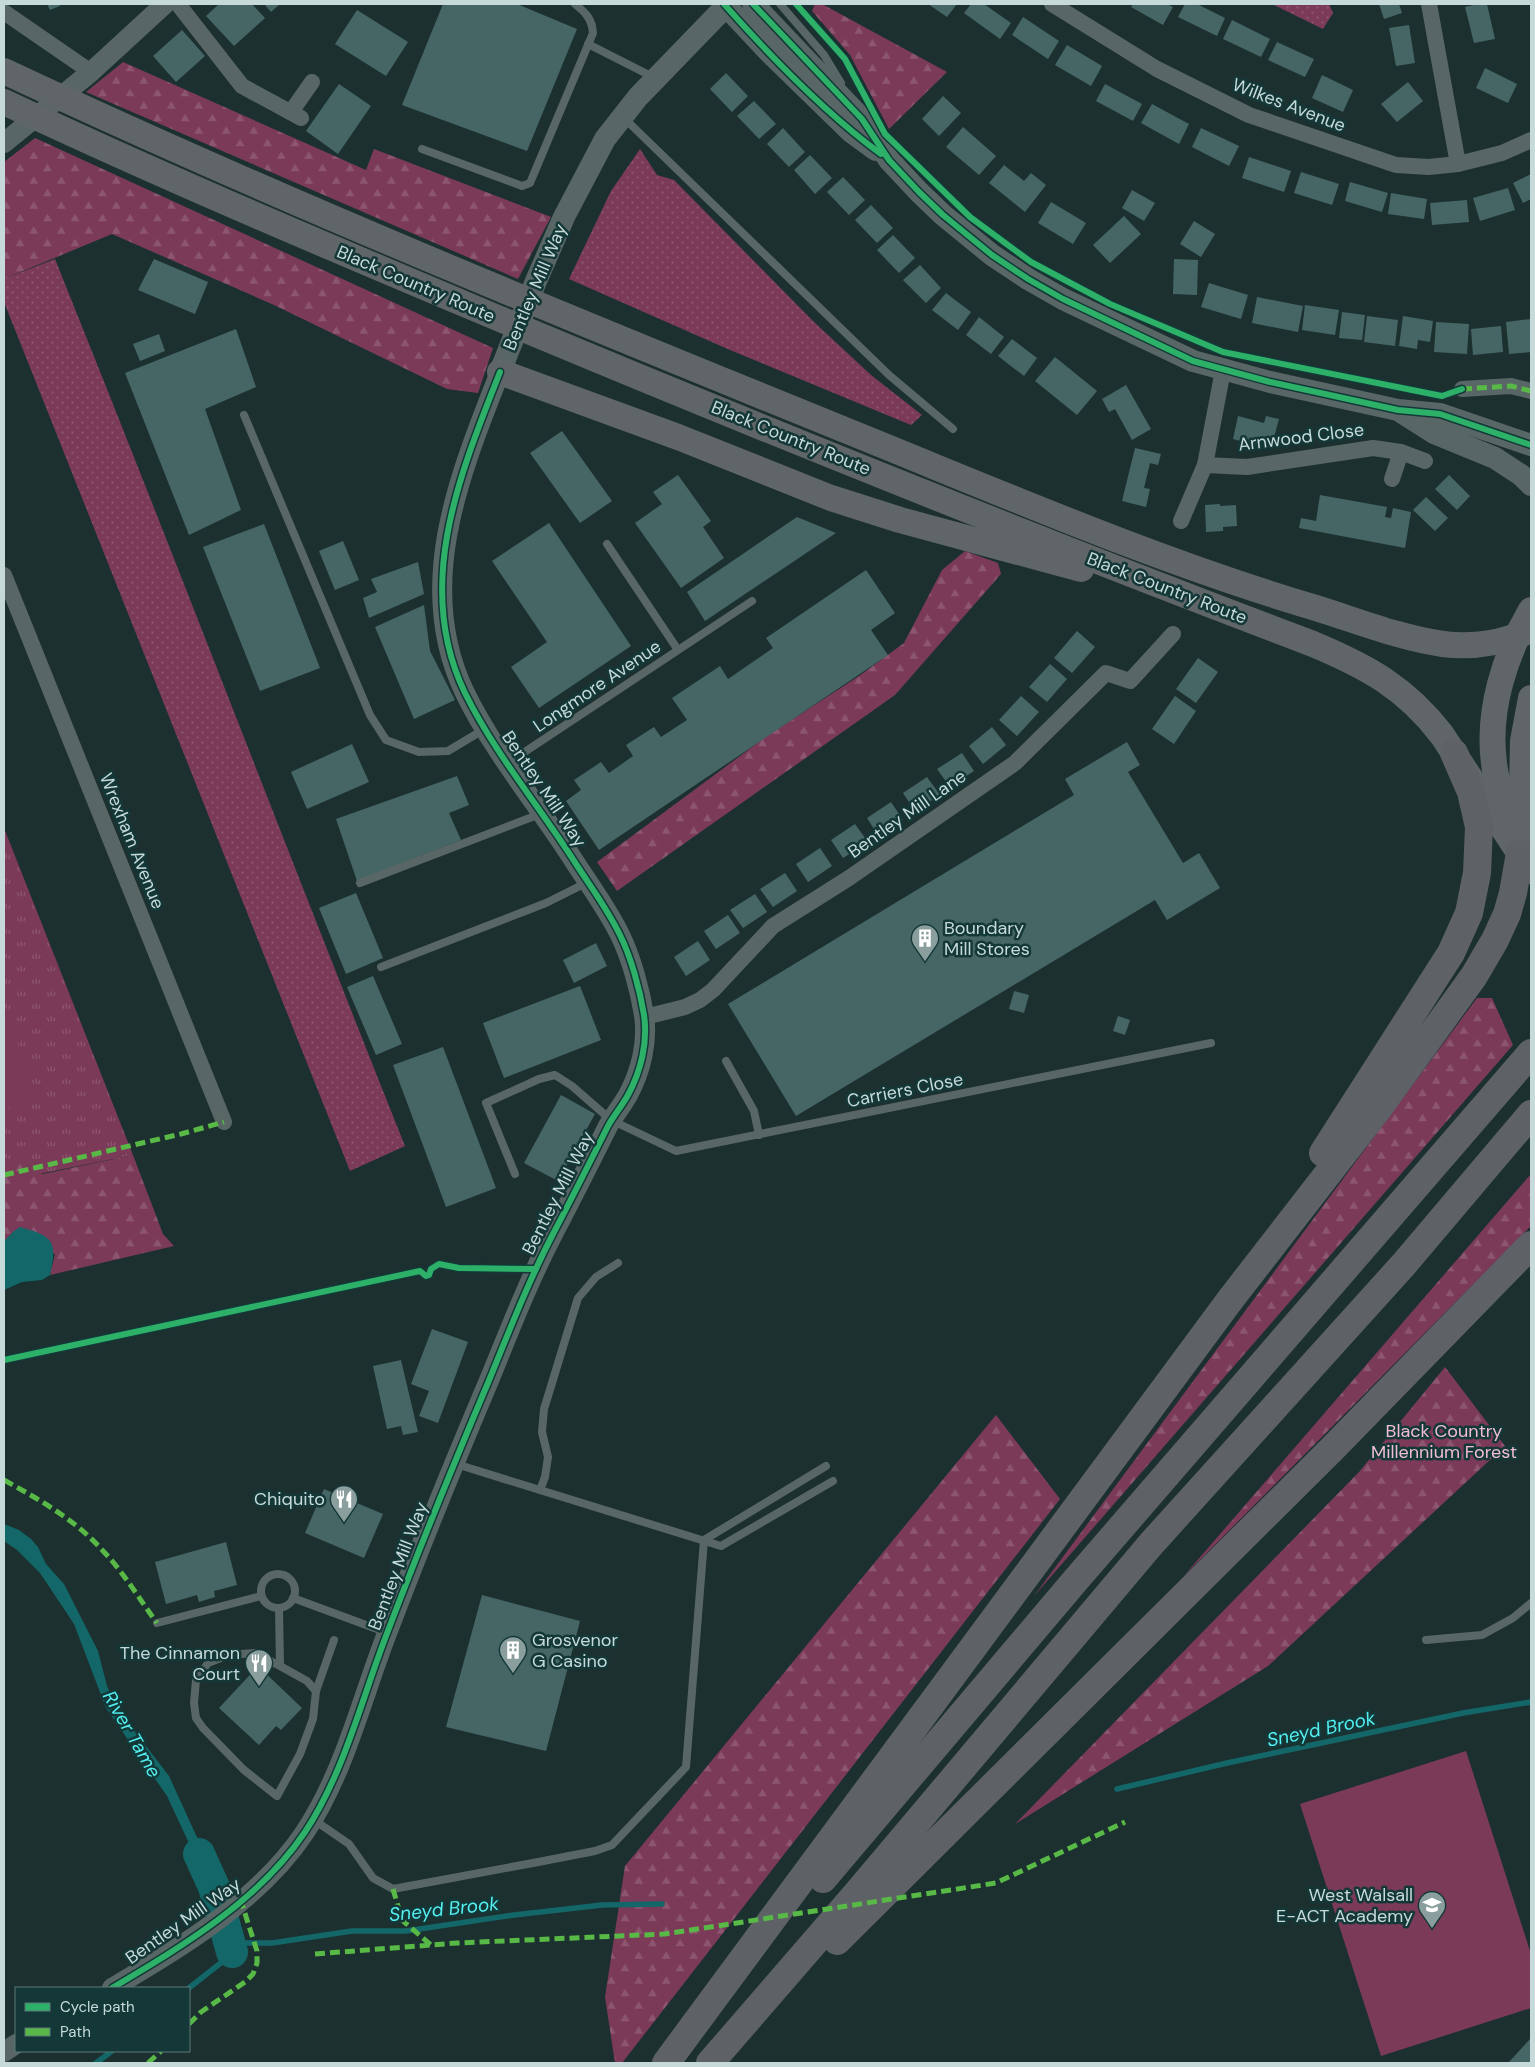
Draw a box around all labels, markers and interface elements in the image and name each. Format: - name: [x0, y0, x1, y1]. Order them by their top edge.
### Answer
- street label: Wilkes Avenue: [1229, 72, 1349, 138]
- street label: Bentley Mill Way: [497, 220, 573, 354]
- street label: Black Country Route: [333, 240, 499, 328]
- street label: Black Country Route: [708, 395, 874, 481]
- street label: Arnwood Close: [1237, 417, 1365, 457]
- street label: Black Country Route: [1083, 546, 1251, 630]
- street label: Longmore Avenue: [528, 634, 666, 738]
- street label: Bentley Mill Way: [496, 726, 592, 852]
- street label: Bentley Mill Lane: [843, 764, 971, 864]
- street label: Wrexham Avenue: [94, 770, 170, 912]
- place label: Boundary Mill Stores: [944, 916, 1030, 961]
- building icon: Boundary Mill Stores: [910, 923, 940, 962]
- street label: Carriers Close: [845, 1067, 965, 1113]
- street label: Bentley Mill Way: [517, 1127, 599, 1259]
- park label: Black Country Millennium Forest: [1371, 1419, 1517, 1464]
- restaurant icon: Chiquito: [329, 1484, 359, 1523]
- place label: Chiquito: [254, 1487, 325, 1511]
- street label: Bentley Mill Way: [363, 1498, 433, 1634]
- place label: Grosvenor G Casino: [532, 1628, 618, 1673]
- building icon: Grosvenor G Casino: [498, 1635, 528, 1674]
- place label: The Cinnamon Court: [120, 1641, 240, 1686]
- restaurant icon: The Cinnamon Court: [244, 1648, 274, 1687]
- water label: River Tame: [97, 1686, 167, 1782]
- water label: Sneyd Brook: [1264, 1705, 1378, 1753]
- street label: Bentley Mill Way: [121, 1872, 245, 1970]
- place label: West Walsall E-ACT Academy: [1276, 1883, 1413, 1928]
- school or university icon: West Walsall E-ACT Academy: [1417, 1890, 1447, 1929]
- water label: Sneyd Brook: [388, 1891, 500, 1927]
- legend: [15, 1987, 190, 2052]
- text: Cycle path: [60, 1997, 135, 2017]
- text: Path: [60, 2022, 91, 2042]

